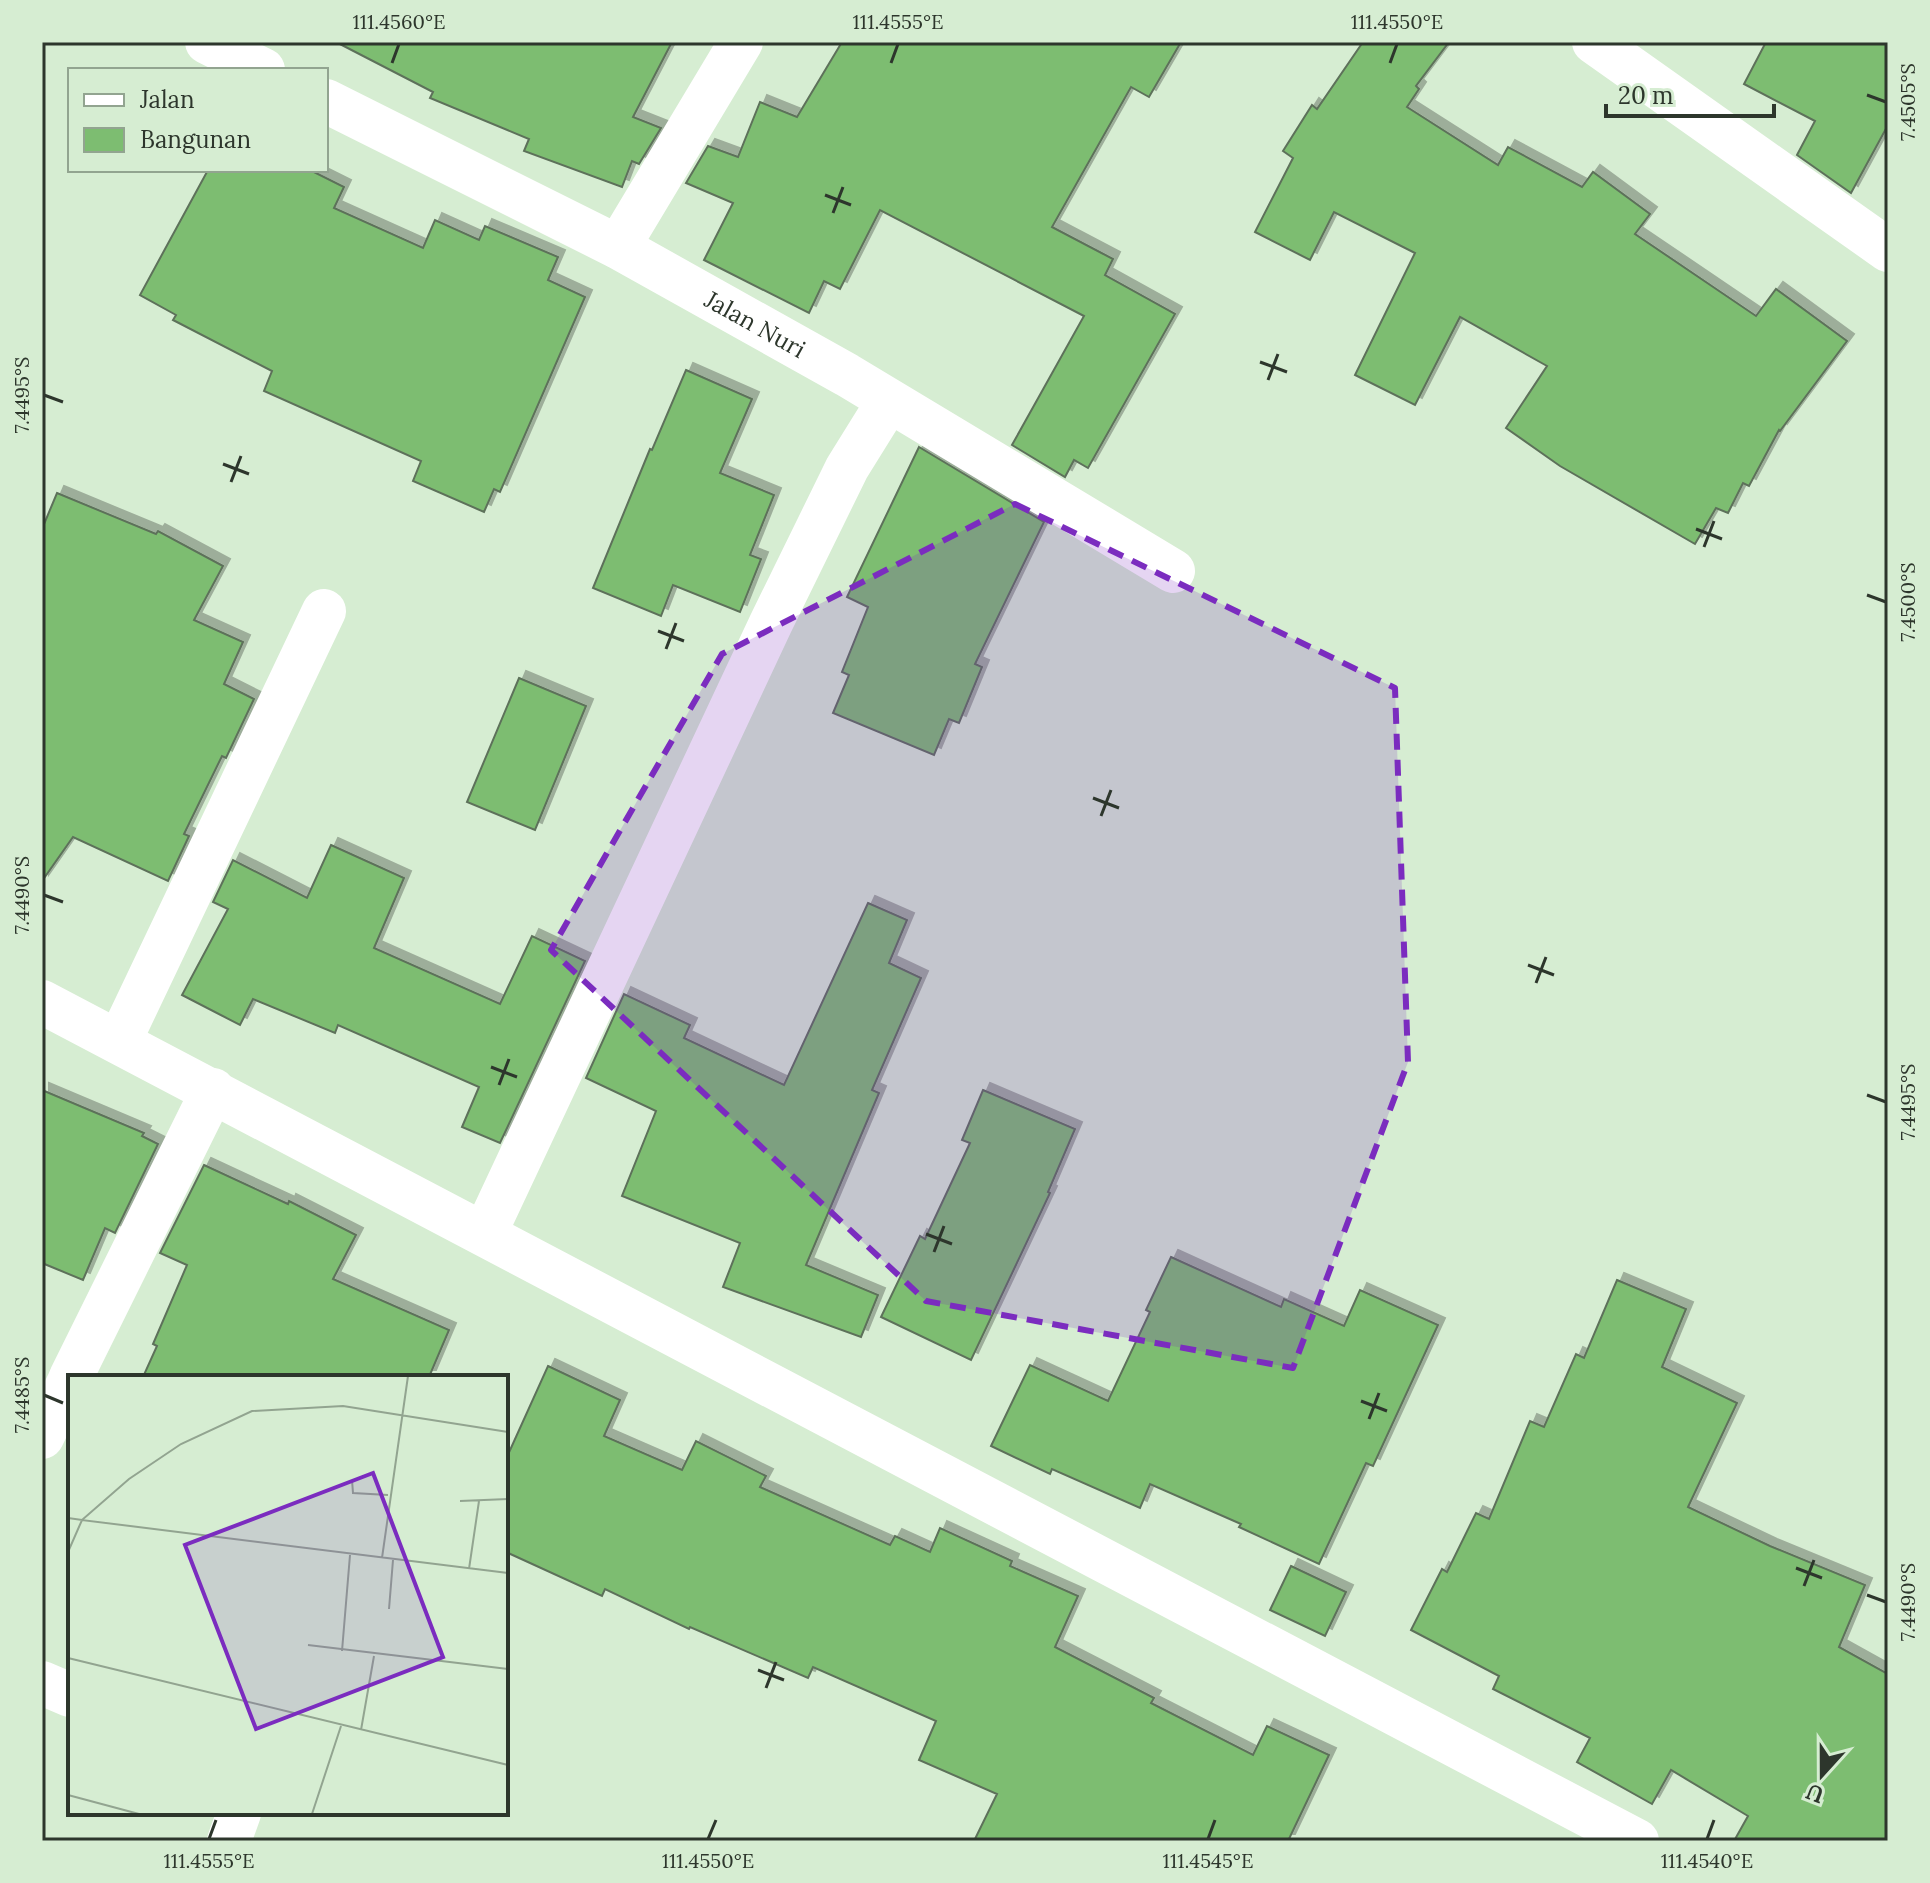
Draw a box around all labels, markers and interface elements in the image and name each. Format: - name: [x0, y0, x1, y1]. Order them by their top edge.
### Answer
- text: 111.4560°E: [352, 9, 446, 34]
- text: 111.4555°E: [853, 9, 943, 34]
- text: 111.4550°E: [1351, 9, 1443, 34]
- text: 7.4505°S: [1895, 63, 1920, 141]
- legend: [68, 68, 328, 172]
- scale bar: [1606, 68, 1774, 118]
- text: 20 m: [1618, 80, 1674, 111]
- text: Jalan: [139, 84, 194, 115]
- text: Bangunan: [140, 124, 251, 155]
- street label: Jalan Nuri: [699, 283, 811, 364]
- text: 7.4495°S: [9, 357, 34, 433]
- text: 7.4500°S: [1895, 562, 1920, 642]
- text: 7.4490°S: [9, 856, 34, 934]
- text: 7.4495°S: [1895, 1064, 1920, 1140]
- text: 7.4485°S: [9, 1357, 34, 1433]
- inset map: [68, 1375, 508, 1815]
- text: 7.4490°S: [1895, 1563, 1920, 1641]
- north arrow: [1782, 1735, 1862, 1815]
- text: U: [1802, 1778, 1828, 1810]
- text: 111.4555°E: [164, 1848, 254, 1873]
- text: 111.4550°E: [662, 1848, 754, 1873]
- text: 111.4545°E: [1163, 1848, 1253, 1873]
- text: 111.4540°E: [1661, 1848, 1753, 1873]

